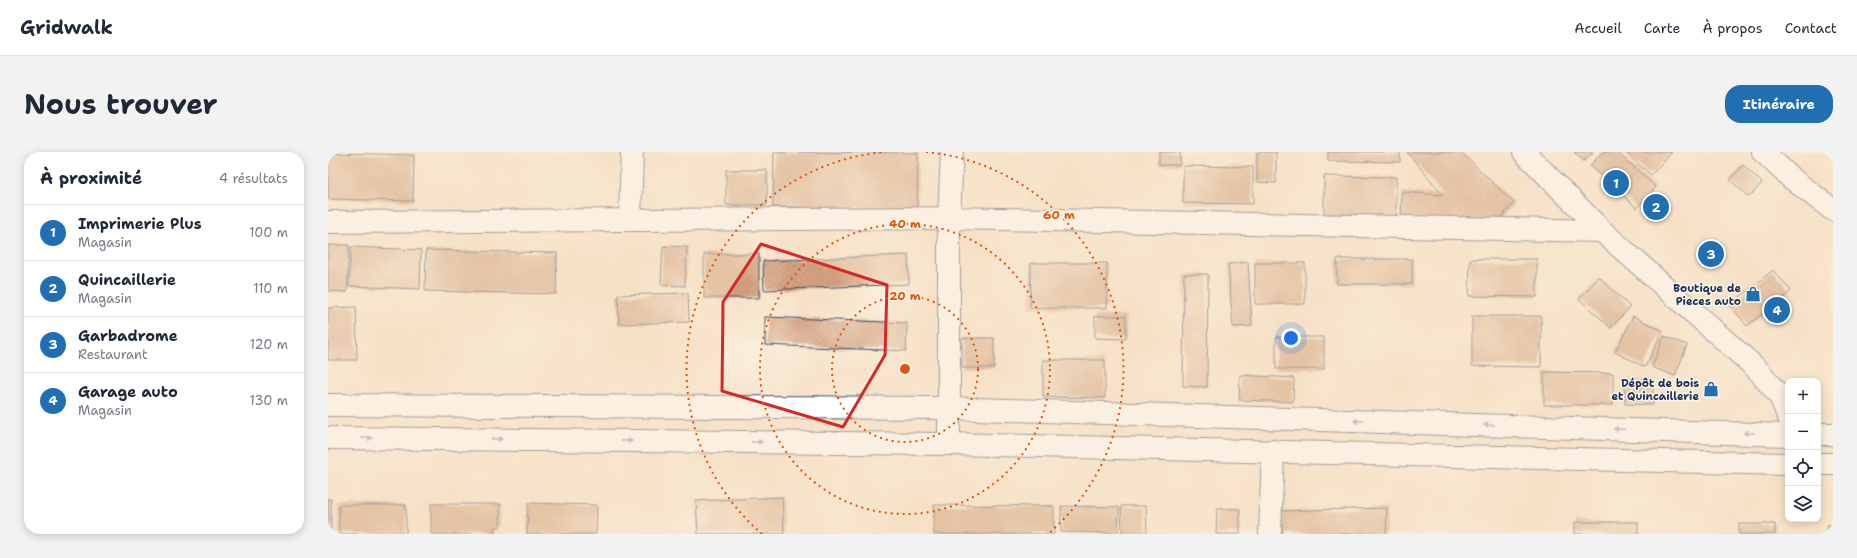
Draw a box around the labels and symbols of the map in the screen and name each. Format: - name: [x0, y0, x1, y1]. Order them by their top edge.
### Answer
- pin: 1: [1603, 168, 1629, 198]
- pin: 2: [1643, 192, 1669, 222]
- text: 60 m: [1043, 207, 1075, 223]
- text: 40 m: [889, 216, 921, 232]
- pin: 3: [1698, 239, 1724, 269]
- place label: Boutique de Pieces auto: [1673, 281, 1741, 309]
- shop icon: Boutique de Pieces auto: [1744, 285, 1762, 303]
- text: 20 m: [889, 288, 921, 304]
- pin: 4: [1764, 295, 1790, 325]
- your location: [1281, 328, 1301, 348]
- centre of rings: [898, 362, 912, 376]
- place label: Dépôt de bois et Quincaillerie: [1611, 376, 1699, 404]
- shop icon: Dépôt de bois et Quincaillerie: [1702, 380, 1720, 398]
- one-way arrow: [1352, 418, 1365, 424]
- one-way arrow: [1482, 422, 1495, 428]
- one-way arrow: [1613, 426, 1625, 433]
- one-way arrow: [1743, 430, 1755, 437]
- one-way arrow: [361, 435, 374, 441]
- one-way arrow: [491, 436, 503, 443]
- one-way arrow: [621, 438, 634, 444]
- one-way arrow: [751, 439, 764, 445]

